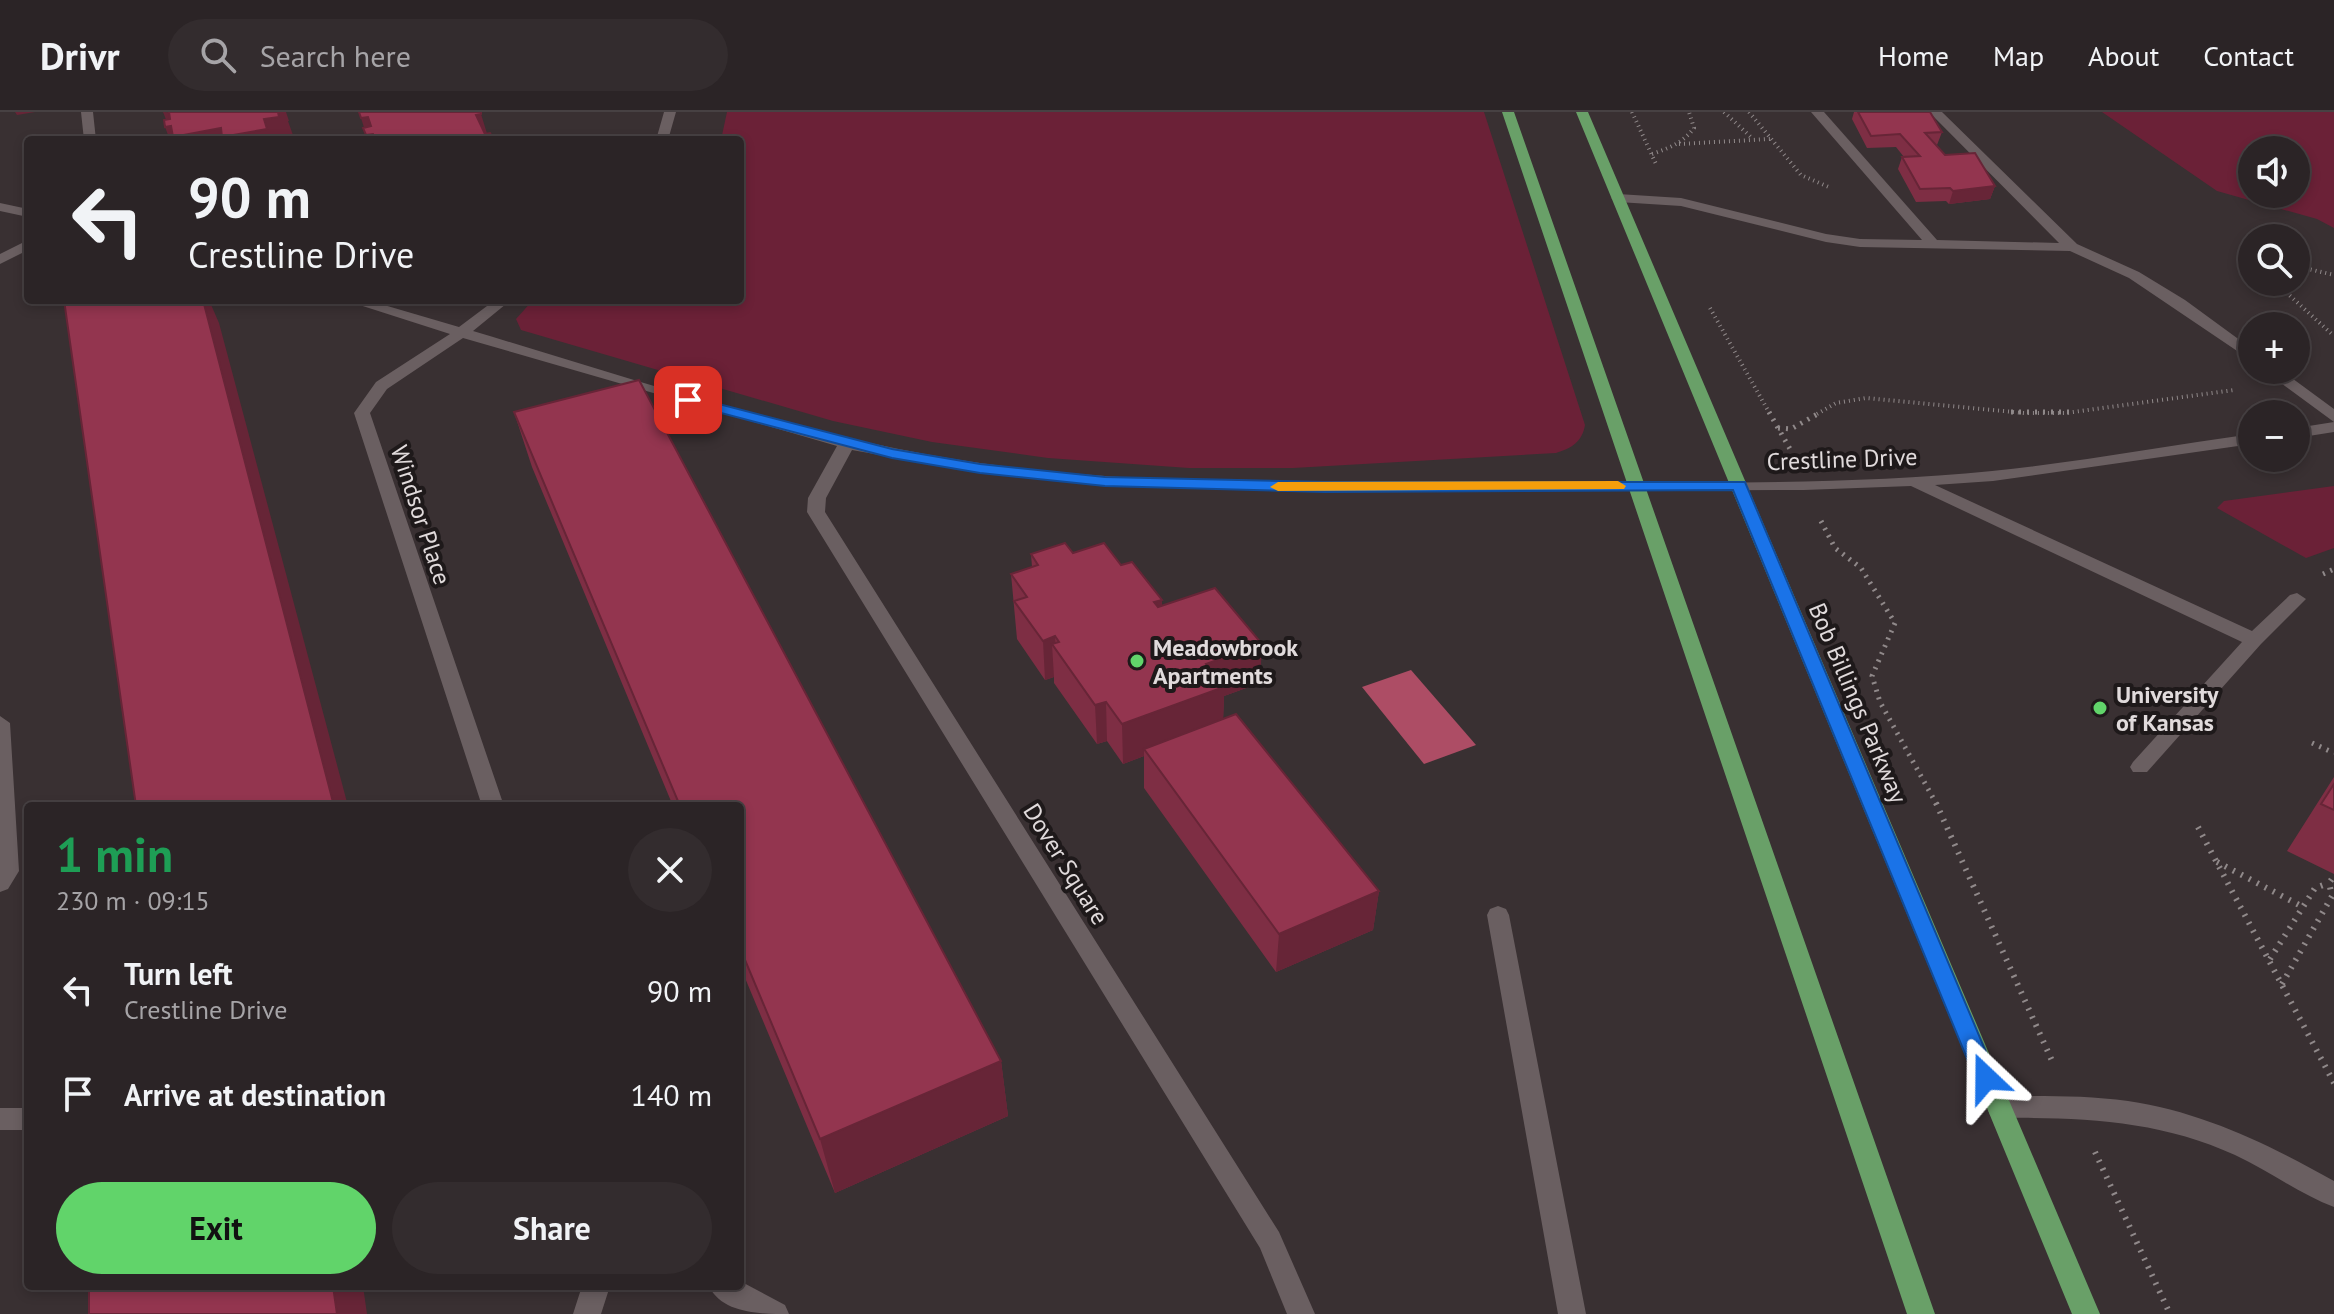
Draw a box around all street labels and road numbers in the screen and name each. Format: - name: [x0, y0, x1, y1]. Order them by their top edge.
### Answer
- street label: Windsor Place: [384, 441, 458, 589]
- street label: Crestline Drive: [1766, 441, 1918, 477]
- street label: Bob Billings Parkway: [1802, 598, 1914, 808]
- street label: Dover Square: [1017, 798, 1115, 930]

